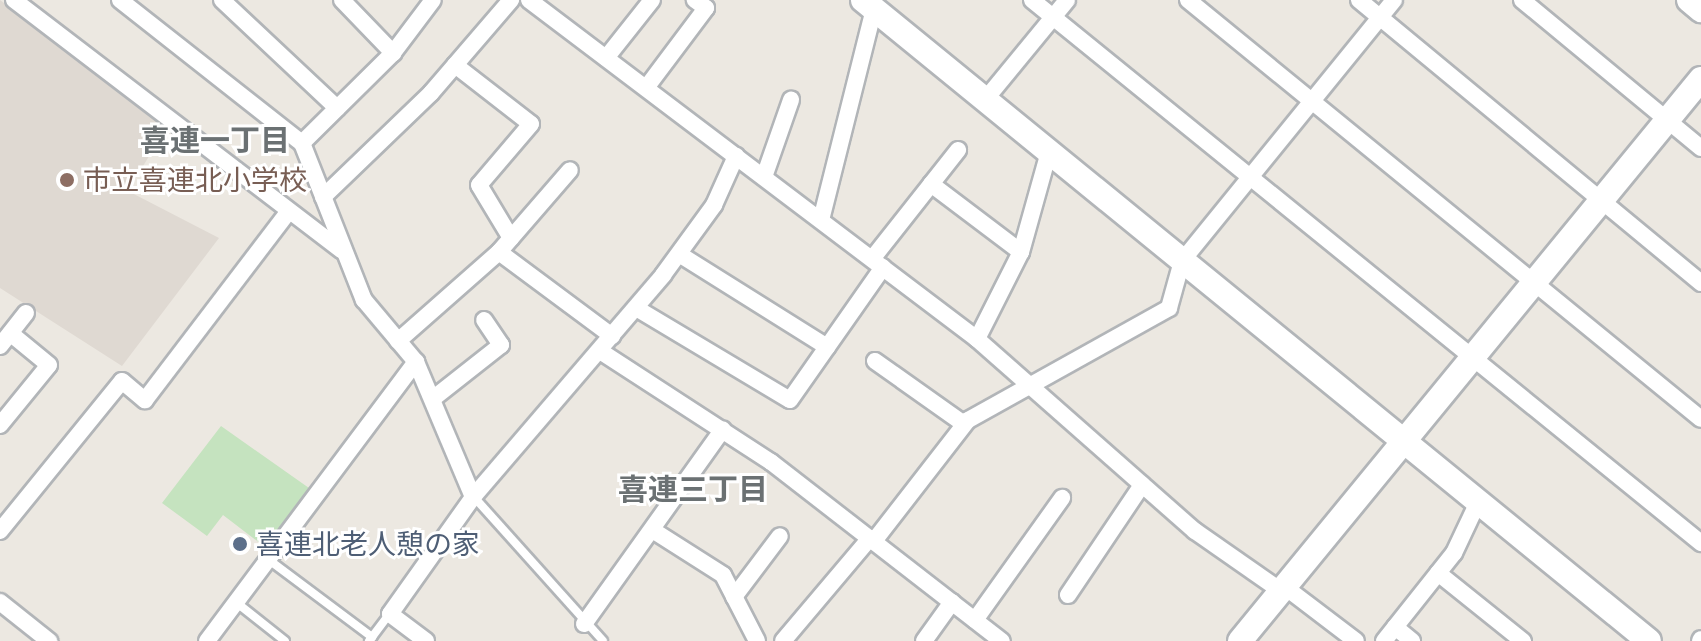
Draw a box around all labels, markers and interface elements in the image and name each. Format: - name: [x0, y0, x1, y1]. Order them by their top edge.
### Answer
- district label: 喜連一丁目: [140, 122, 290, 158]
- place label: 市立喜連北小学校: [83, 163, 307, 197]
- marker: 市立喜連北小学校: [58, 171, 76, 189]
- district label: 喜連三丁目: [618, 471, 768, 507]
- place label: 喜連北老人憩の家: [256, 527, 480, 561]
- marker: 喜連北老人憩の家: [231, 535, 249, 553]

